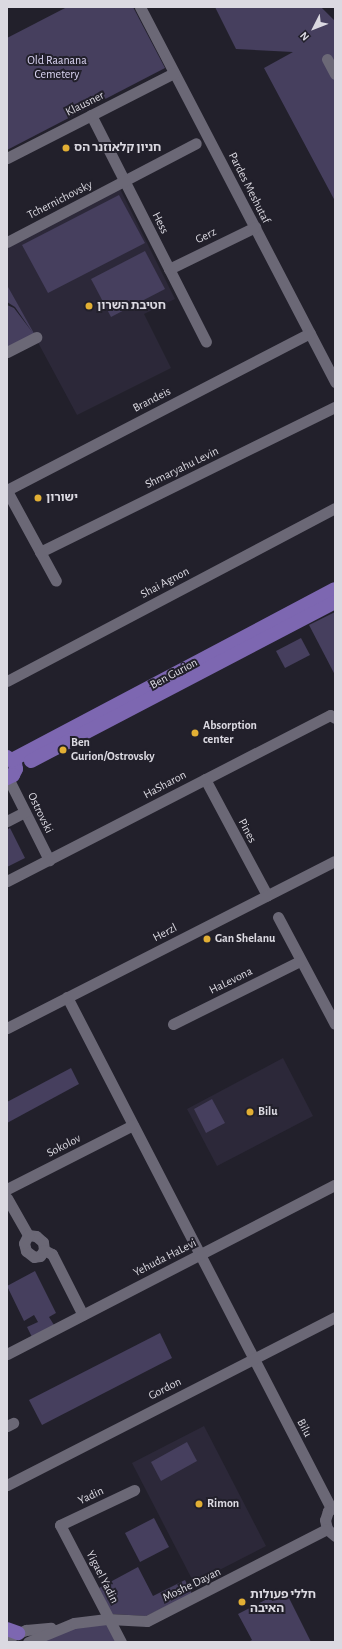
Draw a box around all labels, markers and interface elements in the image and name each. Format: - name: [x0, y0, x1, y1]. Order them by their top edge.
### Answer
- north arrow: [294, 8, 334, 48]
- text: N: [298, 30, 311, 43]
- park label: Old Raanana Cemetery: [27, 54, 87, 82]
- street label: Klausner: [63, 88, 107, 120]
- place label: חניון קלאוזנר הס: [74, 141, 161, 155]
- marker: חניון קלאוזנר הס: [61, 143, 71, 153]
- street label: Pardes Meshutaf: [225, 150, 273, 226]
- street label: Tchernichovsky: [25, 177, 95, 223]
- street label: Hess: [149, 210, 171, 236]
- street label: Gerz: [193, 225, 219, 247]
- place label: חטיבת השרון: [97, 299, 166, 313]
- marker: חטיבת השרון: [84, 301, 94, 311]
- street label: Brandeis: [131, 384, 173, 416]
- street label: Shmaryahu Levin: [143, 444, 221, 492]
- place label: ישורון: [46, 491, 78, 505]
- marker: ישורון: [33, 493, 43, 503]
- street label: Shai Agnon: [138, 564, 192, 602]
- street label: Ben Gurion: [148, 655, 200, 693]
- place label: Absorption center: [203, 719, 257, 747]
- marker: Absorption center: [190, 728, 200, 738]
- place label: Ben Gurion/Ostrovsky: [71, 736, 155, 764]
- marker: Ben Gurion/Ostrovsky: [58, 745, 68, 755]
- street label: HaSharon: [141, 768, 189, 802]
- street label: Ostrovski: [24, 790, 56, 836]
- street label: Pines: [235, 816, 259, 846]
- street label: Herzl: [150, 921, 180, 945]
- place label: Gan Shelanu: [215, 932, 275, 946]
- marker: Gan Shelanu: [202, 934, 212, 944]
- street label: HaLevona: [207, 964, 255, 998]
- place label: Bilu: [258, 1105, 277, 1119]
- marker: Bilu: [245, 1107, 255, 1117]
- street label: Sokolov: [45, 1131, 83, 1161]
- street label: Yehuda HaLevi: [131, 1236, 199, 1280]
- street label: Gordon: [146, 1375, 184, 1403]
- street label: Bilu: [293, 1417, 315, 1439]
- street label: Yadin: [76, 1484, 106, 1508]
- place label: Rimon: [207, 1497, 239, 1511]
- marker: Rimon: [194, 1499, 204, 1509]
- street label: Yigael Yadin: [83, 1548, 121, 1606]
- street label: Moshe Dayan: [161, 1565, 223, 1605]
- place label: חללי פעולות האיבה: [250, 1588, 316, 1616]
- marker: חללי פעולות האיבה: [237, 1597, 247, 1607]

